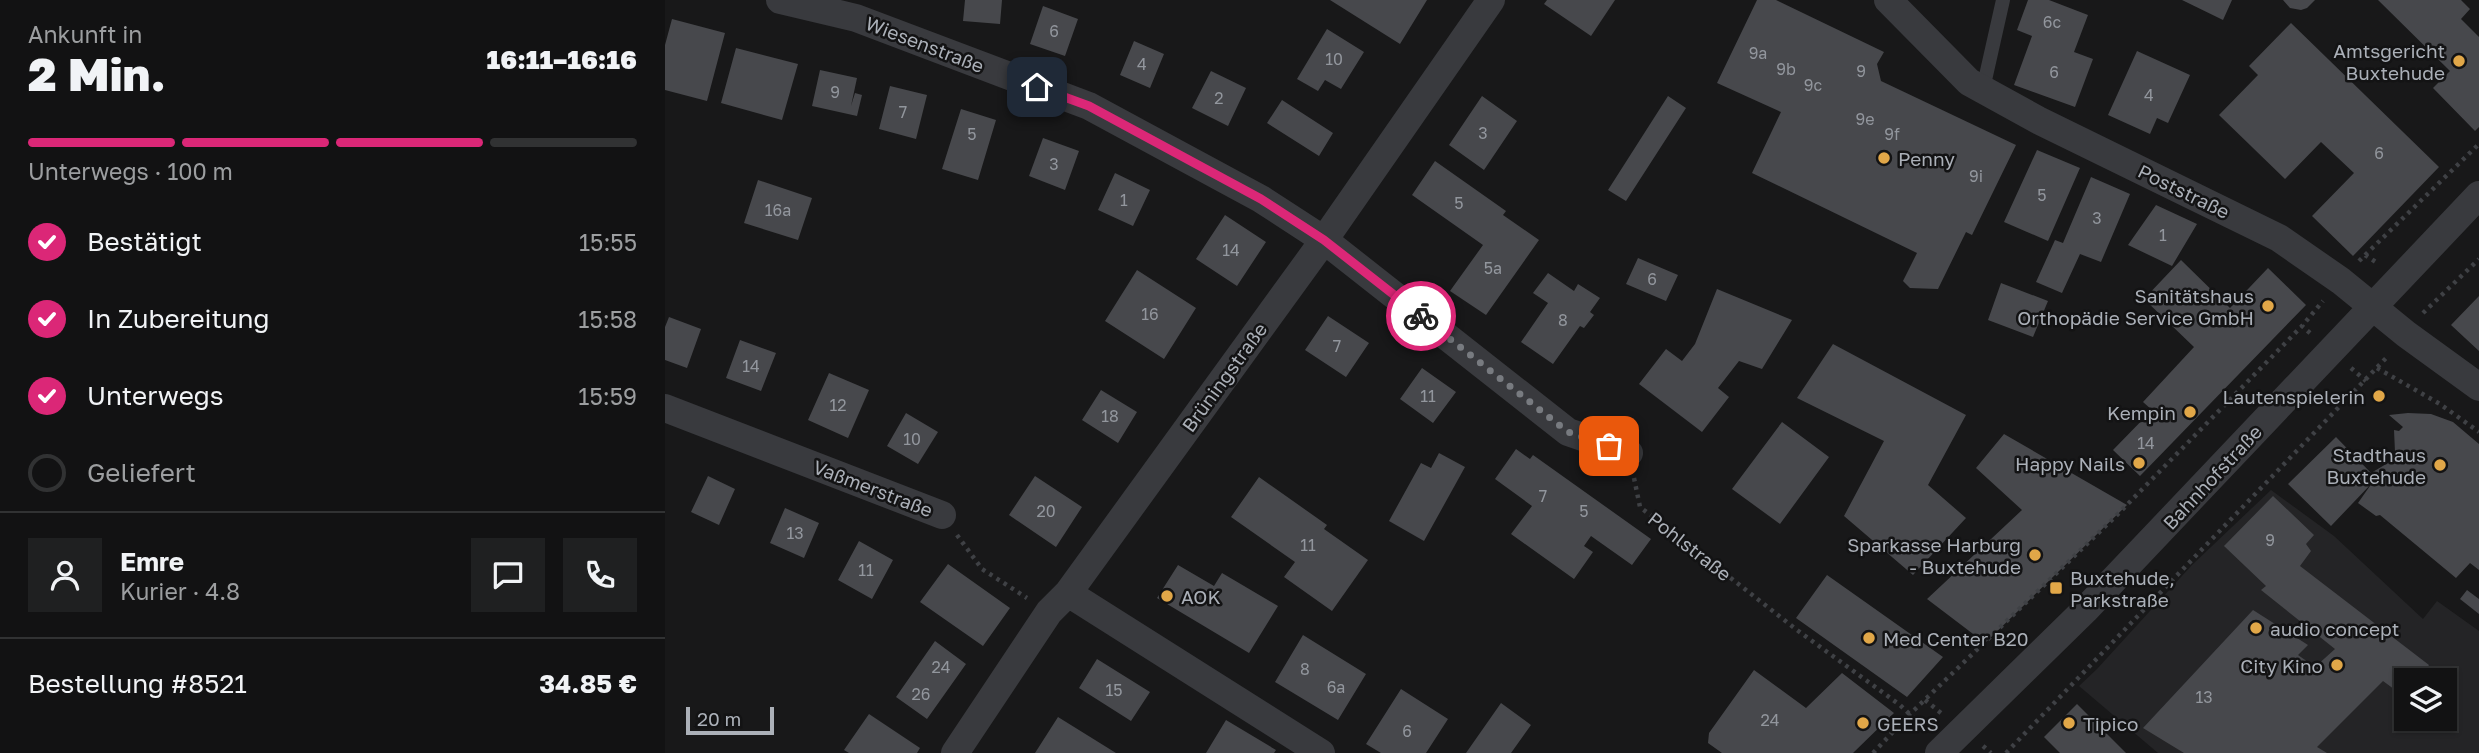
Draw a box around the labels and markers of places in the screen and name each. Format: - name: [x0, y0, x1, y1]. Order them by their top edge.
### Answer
- place label: Amtsgericht Buxtehude: [2333, 39, 2445, 84]
- marker: Amtsgericht Buxtehude: [2451, 53, 2467, 69]
- pin: [1007, 57, 1067, 117]
- place label: Penny: [1898, 147, 1955, 170]
- marker: Penny: [1876, 150, 1892, 166]
- place label: Sanitätshaus Orthopädie Service GmbH: [2017, 284, 2254, 329]
- marker: Sanitätshaus Orthopädie Service GmbH: [2260, 298, 2276, 314]
- place label: Lautenspielerin: [2222, 385, 2365, 408]
- marker: Lautenspielerin: [2371, 388, 2387, 404]
- place label: Kempin: [2107, 401, 2176, 424]
- marker: Kempin: [2182, 404, 2198, 420]
- pin: [1579, 416, 1639, 476]
- place label: Stadthaus Buxtehude: [2326, 443, 2426, 488]
- place label: Happy Nails: [2015, 452, 2125, 475]
- marker: Happy Nails: [2131, 455, 2147, 471]
- marker: Stadthaus Buxtehude: [2432, 457, 2448, 473]
- place label: Sparkasse Harburg - Buxtehude: [1847, 533, 2021, 578]
- marker: Sparkasse Harburg - Buxtehude: [2027, 547, 2043, 563]
- place label: Buxtehude, Parkstraße: [2070, 566, 2175, 611]
- marker: Buxtehude, Parkstraße: [2048, 580, 2064, 596]
- place label: AOK: [1181, 585, 1221, 608]
- marker: AOK: [1159, 588, 1175, 604]
- place label: audio concept: [2270, 617, 2399, 640]
- marker: audio concept: [2248, 620, 2264, 636]
- place label: Med Center B20: [1883, 627, 2029, 650]
- marker: Med Center B20: [1861, 630, 1877, 646]
- place label: City Kino: [2240, 654, 2323, 677]
- marker: City Kino: [2329, 657, 2345, 673]
- place label: GEERS: [1877, 712, 1939, 735]
- place label: Tipico: [2083, 712, 2138, 735]
- marker: GEERS: [1855, 715, 1871, 731]
- marker: Tipico: [2061, 715, 2077, 731]

